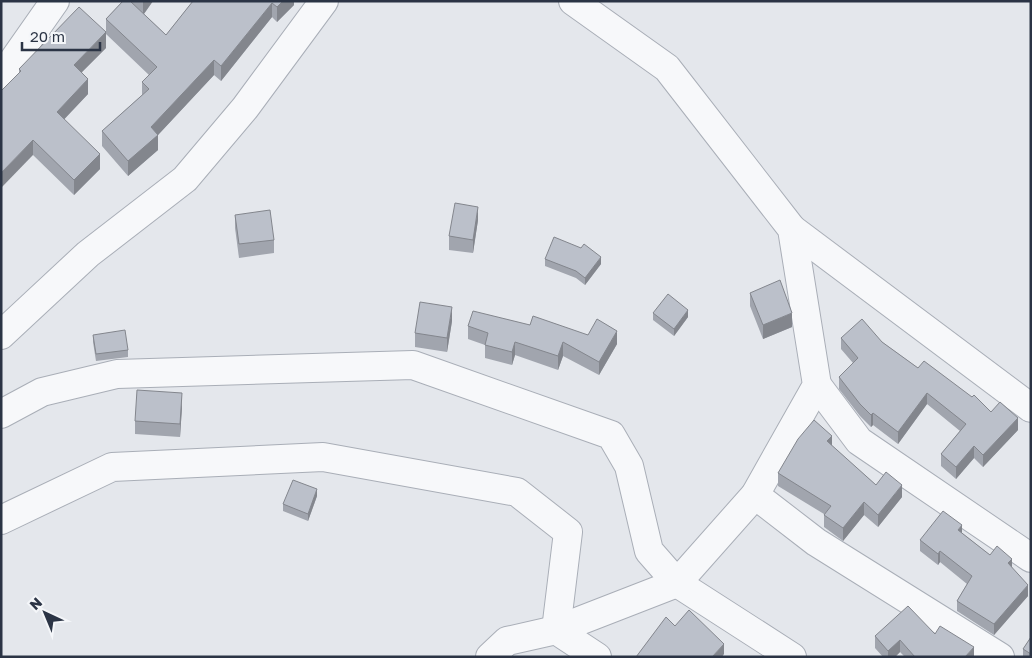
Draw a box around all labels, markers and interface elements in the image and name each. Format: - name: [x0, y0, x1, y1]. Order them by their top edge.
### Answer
- scale bar: [22, 20, 100, 52]
- text: 20 m: [30, 27, 65, 45]
- north arrow: [20, 588, 70, 638]
- text: N: [26, 593, 45, 613]

